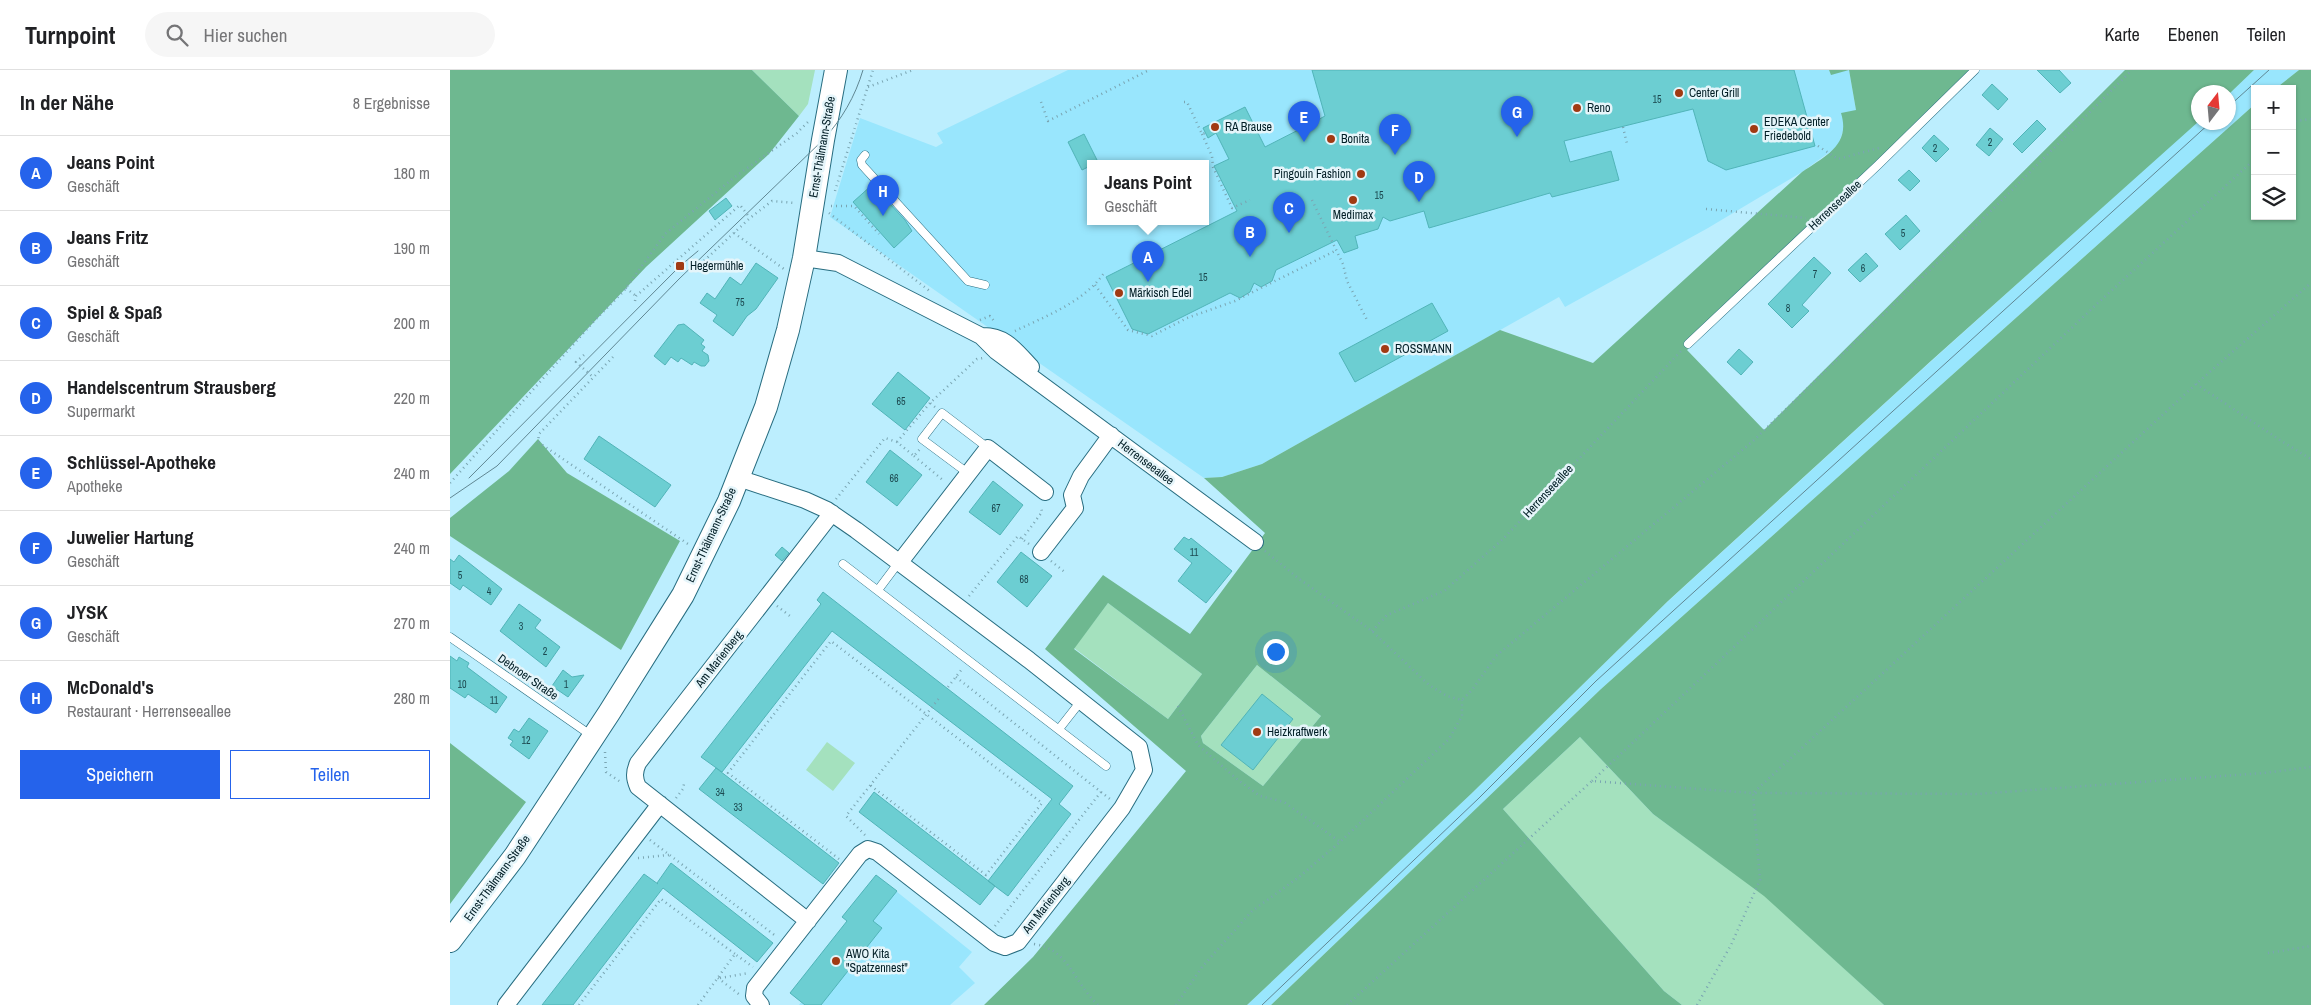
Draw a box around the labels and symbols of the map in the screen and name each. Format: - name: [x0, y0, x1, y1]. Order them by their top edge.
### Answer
- place label: Center Grill: [1689, 85, 1739, 101]
- north arrow: [2191, 85, 2236, 130]
- marker: Center Grill: [1673, 87, 1685, 99]
- house number: 15: [1652, 93, 1662, 106]
- street label: Ernst-Thälmann-Straße: [805, 95, 839, 199]
- pin: G: [1501, 96, 1533, 137]
- place label: Reno: [1587, 100, 1611, 116]
- pin: E: [1288, 101, 1320, 142]
- marker: Reno: [1571, 102, 1583, 114]
- pin: F: [1379, 114, 1411, 155]
- place label: EDEKA Center Friedebold: [1764, 114, 1830, 144]
- place label: RA Brause: [1225, 119, 1272, 135]
- marker: RA Brause: [1209, 121, 1221, 133]
- marker: EDEKA Center Friedebold: [1748, 123, 1760, 135]
- place label: Bonita: [1341, 131, 1370, 147]
- marker: Bonita: [1325, 133, 1337, 145]
- house number: 2: [1988, 136, 1993, 149]
- house number: 2: [1933, 142, 1938, 155]
- pin: D: [1403, 161, 1435, 202]
- place label: Pingouin Fashion: [1274, 166, 1351, 182]
- marker: Pingouin Fashion: [1355, 168, 1367, 180]
- pin: H: [867, 175, 899, 216]
- street label: Herrenseeallee: [1805, 176, 1865, 234]
- house number: 15: [1374, 189, 1384, 202]
- pin: C: [1273, 192, 1305, 233]
- marker: Medimax: [1347, 194, 1359, 206]
- place label: Medimax: [1333, 207, 1373, 223]
- pin: B: [1234, 216, 1266, 257]
- house number: 5: [1901, 227, 1906, 240]
- pin: A: [1132, 241, 1164, 282]
- place label: Hegermühle: [690, 258, 744, 274]
- marker: Hegermühle: [674, 260, 686, 272]
- house number: 6: [1861, 262, 1866, 275]
- house number: 7: [1813, 268, 1818, 281]
- house number: 15: [1198, 271, 1208, 284]
- place label: Märkisch Edel: [1129, 285, 1191, 301]
- marker: Märkisch Edel: [1113, 287, 1125, 299]
- house number: 75: [735, 296, 745, 309]
- house number: 8: [1786, 302, 1791, 315]
- place label: ROSSMANN: [1395, 341, 1452, 357]
- marker: ROSSMANN: [1379, 343, 1391, 355]
- house number: 65: [896, 395, 906, 408]
- street label: Herrenseeallee: [1115, 436, 1177, 488]
- street label: Herrenseeallee: [1519, 461, 1577, 521]
- house number: 66: [889, 472, 899, 485]
- street label: Ernst-Thälmann-Straße: [682, 485, 740, 585]
- house number: 67: [991, 502, 1001, 515]
- house number: 11: [1190, 546, 1199, 559]
- house number: 5: [458, 569, 463, 582]
- house number: 68: [1019, 573, 1029, 586]
- house number: 4: [487, 585, 492, 598]
- house number: 3: [519, 620, 524, 633]
- street label: Am Marienberg: [691, 627, 746, 691]
- your location: [1263, 639, 1289, 665]
- house number: 2: [543, 645, 548, 658]
- street label: Debnoer Straße: [495, 650, 561, 704]
- house number: 10: [457, 678, 467, 691]
- house number: 1: [564, 678, 569, 691]
- house number: 11: [490, 694, 499, 707]
- place label: Heizkraftwerk: [1267, 724, 1327, 740]
- marker: Heizkraftwerk: [1251, 726, 1263, 738]
- house number: 12: [521, 734, 531, 747]
- house number: 34: [715, 786, 725, 799]
- house number: 33: [733, 801, 743, 814]
- street label: Ernst-Thälmann-Straße: [460, 832, 534, 924]
- street label: Am Marienberg: [1018, 873, 1073, 937]
- place label: AWO Kita "Spatzennest": [845, 946, 908, 976]
- marker: AWO Kita "Spatzennest": [830, 955, 842, 967]

